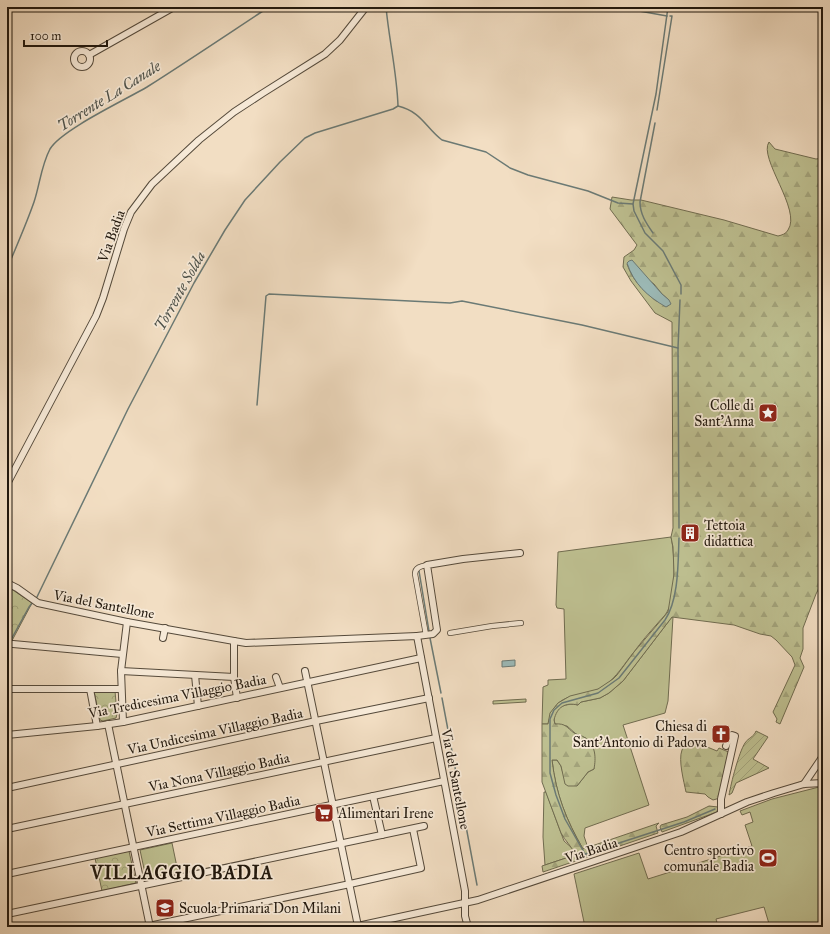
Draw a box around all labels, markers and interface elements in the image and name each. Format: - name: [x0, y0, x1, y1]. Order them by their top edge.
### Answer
- scale bar: [24, 22, 107, 48]
- text: 100 m: [30, 29, 61, 43]
- water label: Torrente La Canale: [54, 57, 164, 135]
- street label: Via Badia: [94, 208, 129, 266]
- water label: Torrente Solda: [151, 248, 209, 334]
- place label: Colle di Sant'Anna: [694, 397, 754, 430]
- place icon: Colle di Sant'Anna: [757, 402, 779, 424]
- place label: Tettoia didattica: [704, 517, 753, 550]
- building icon: Tettoia didattica: [679, 522, 701, 544]
- street label: Via del Santellone: [51, 586, 156, 623]
- street label: Via Tredicesima Villaggio Badia: [86, 671, 268, 722]
- street label: Via Undicesima Villaggio Badia: [125, 705, 305, 759]
- place label: Chiesa di Sant'Antonio di Padova: [573, 718, 707, 751]
- church icon: Chiesa di Sant'Antonio di Padova: [710, 723, 732, 745]
- street label: Via del Santellone: [437, 726, 474, 831]
- street label: Via Nona Villaggio Badia: [146, 749, 291, 796]
- street label: Via Settima Villaggio Badia: [144, 792, 302, 841]
- supermarket icon: Alimentari Irene: [313, 802, 335, 824]
- place label: Alimentari Irene: [337, 805, 434, 822]
- street label: Via Badia: [562, 834, 620, 867]
- place label: Centro sportivo comunale Badia: [664, 842, 754, 875]
- sports icon: Centro sportivo comunale Badia: [757, 847, 779, 869]
- district label: VILLAGGIO BADIA: [89, 862, 274, 884]
- school or university icon: Scuola Primaria Don Milani: [154, 897, 176, 919]
- place label: Scuola Primaria Don Milani: [179, 900, 341, 917]

